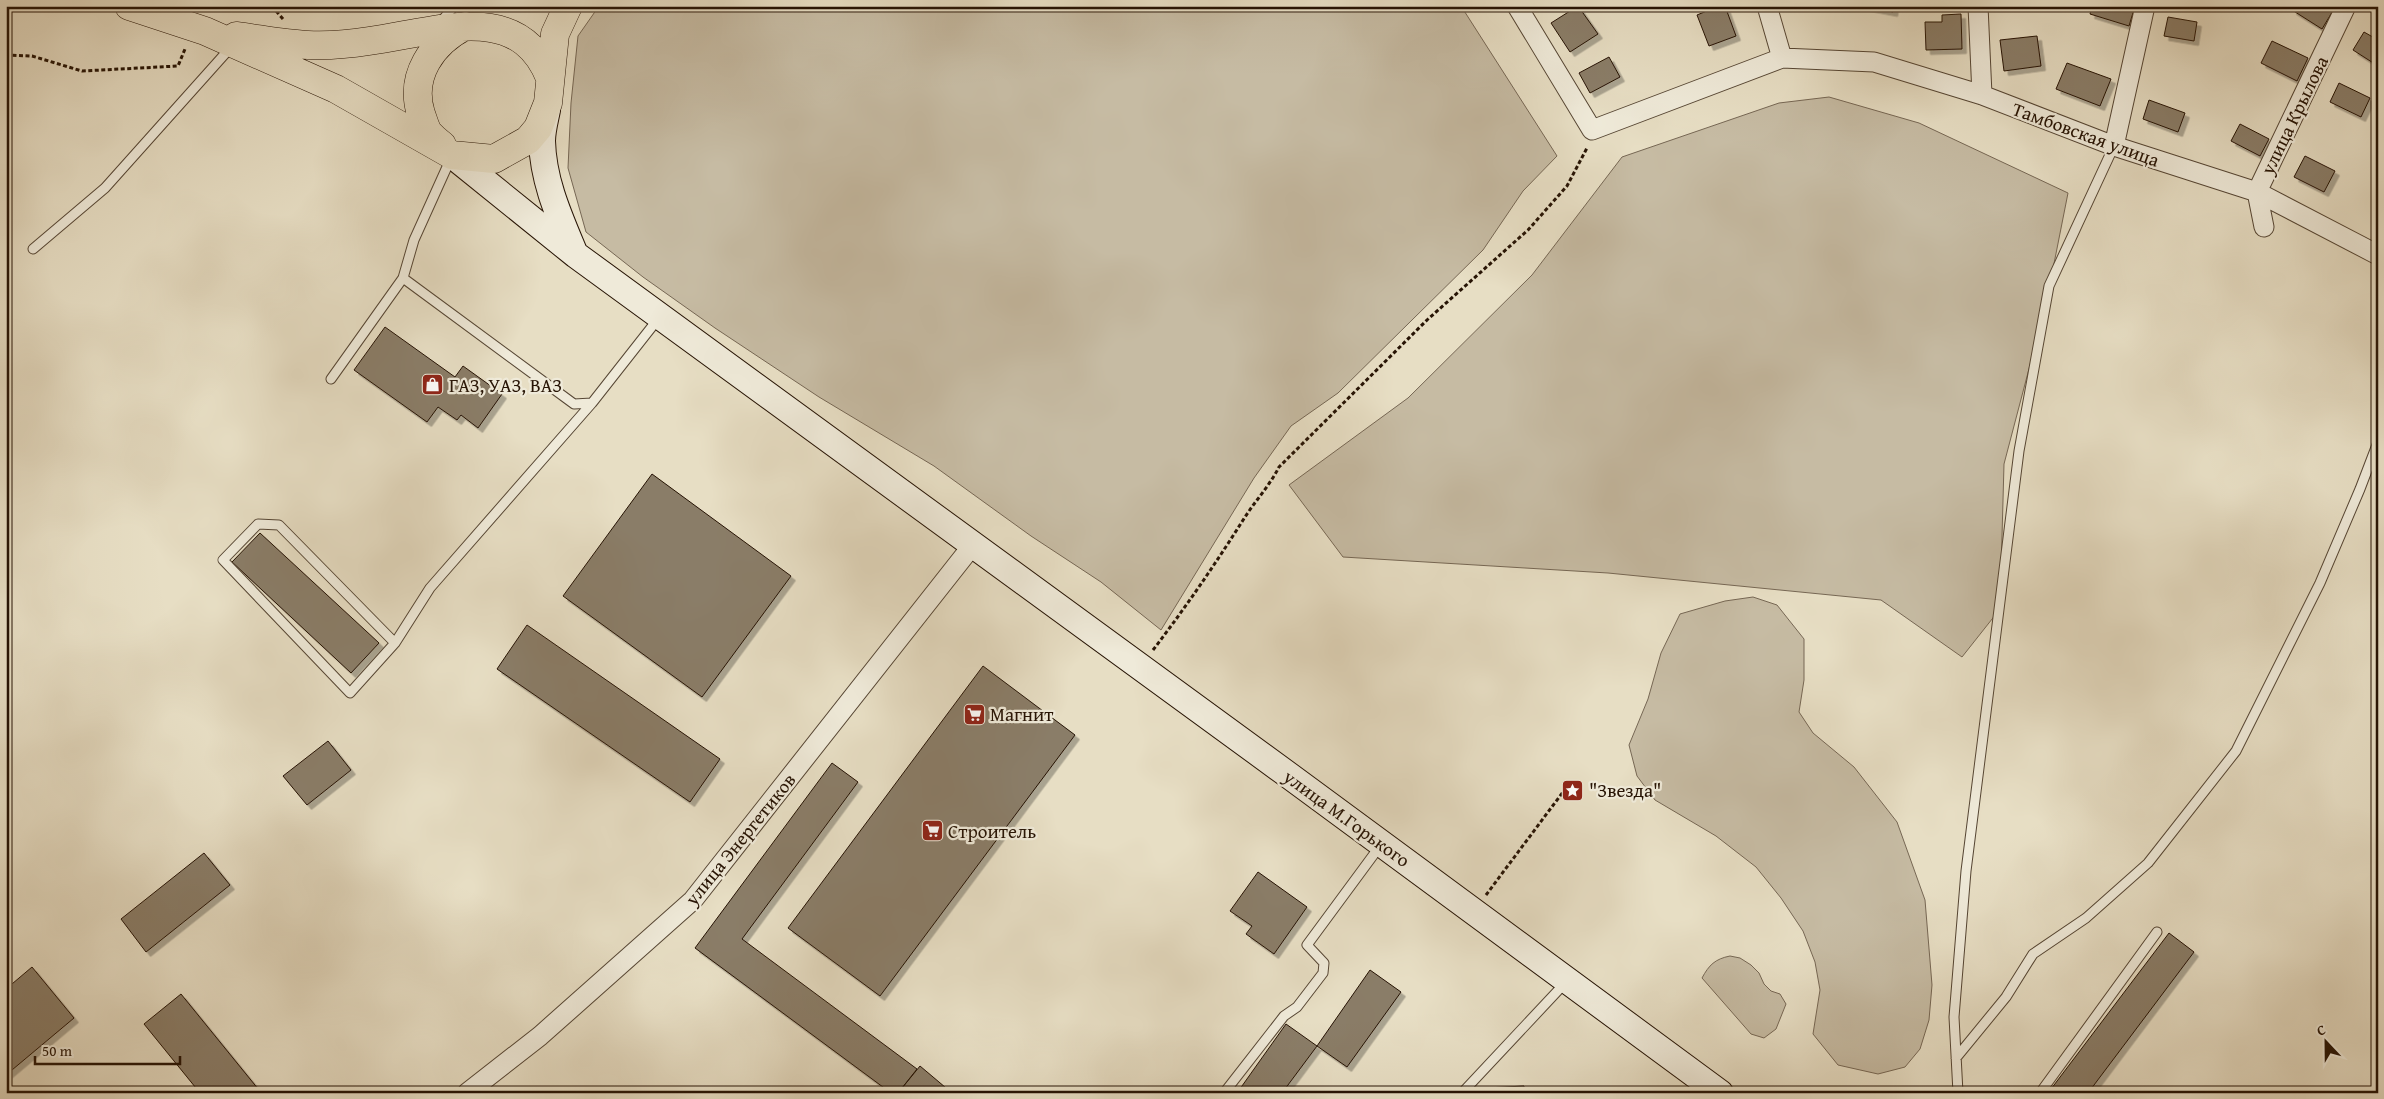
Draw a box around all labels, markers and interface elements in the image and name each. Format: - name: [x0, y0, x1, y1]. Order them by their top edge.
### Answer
- street label: улица Крылова: [2253, 51, 2335, 180]
- street label: Тамбовская улица: [2009, 94, 2163, 174]
- place label: ГАЗ, УАЗ, ВАЗ: [449, 371, 562, 399]
- shop icon: ГАЗ, УАЗ, ВАЗ: [421, 373, 445, 397]
- place label: Магнит: [990, 700, 1054, 728]
- supermarket icon: Магнит: [962, 702, 986, 726]
- street label: улица М.Горького: [1277, 762, 1416, 874]
- street label: улица Энергетиков: [677, 767, 802, 912]
- place label: "Звезда": [1589, 776, 1661, 804]
- place icon: "Звезда": [1561, 778, 1585, 802]
- place label: Строитель: [948, 817, 1036, 845]
- supermarket icon: Строитель: [920, 819, 944, 843]
- north arrow: [2302, 1016, 2352, 1066]
- text: С: [2314, 1019, 2329, 1041]
- scale bar: [35, 1034, 180, 1066]
- text: 50 m: [42, 1040, 73, 1061]

